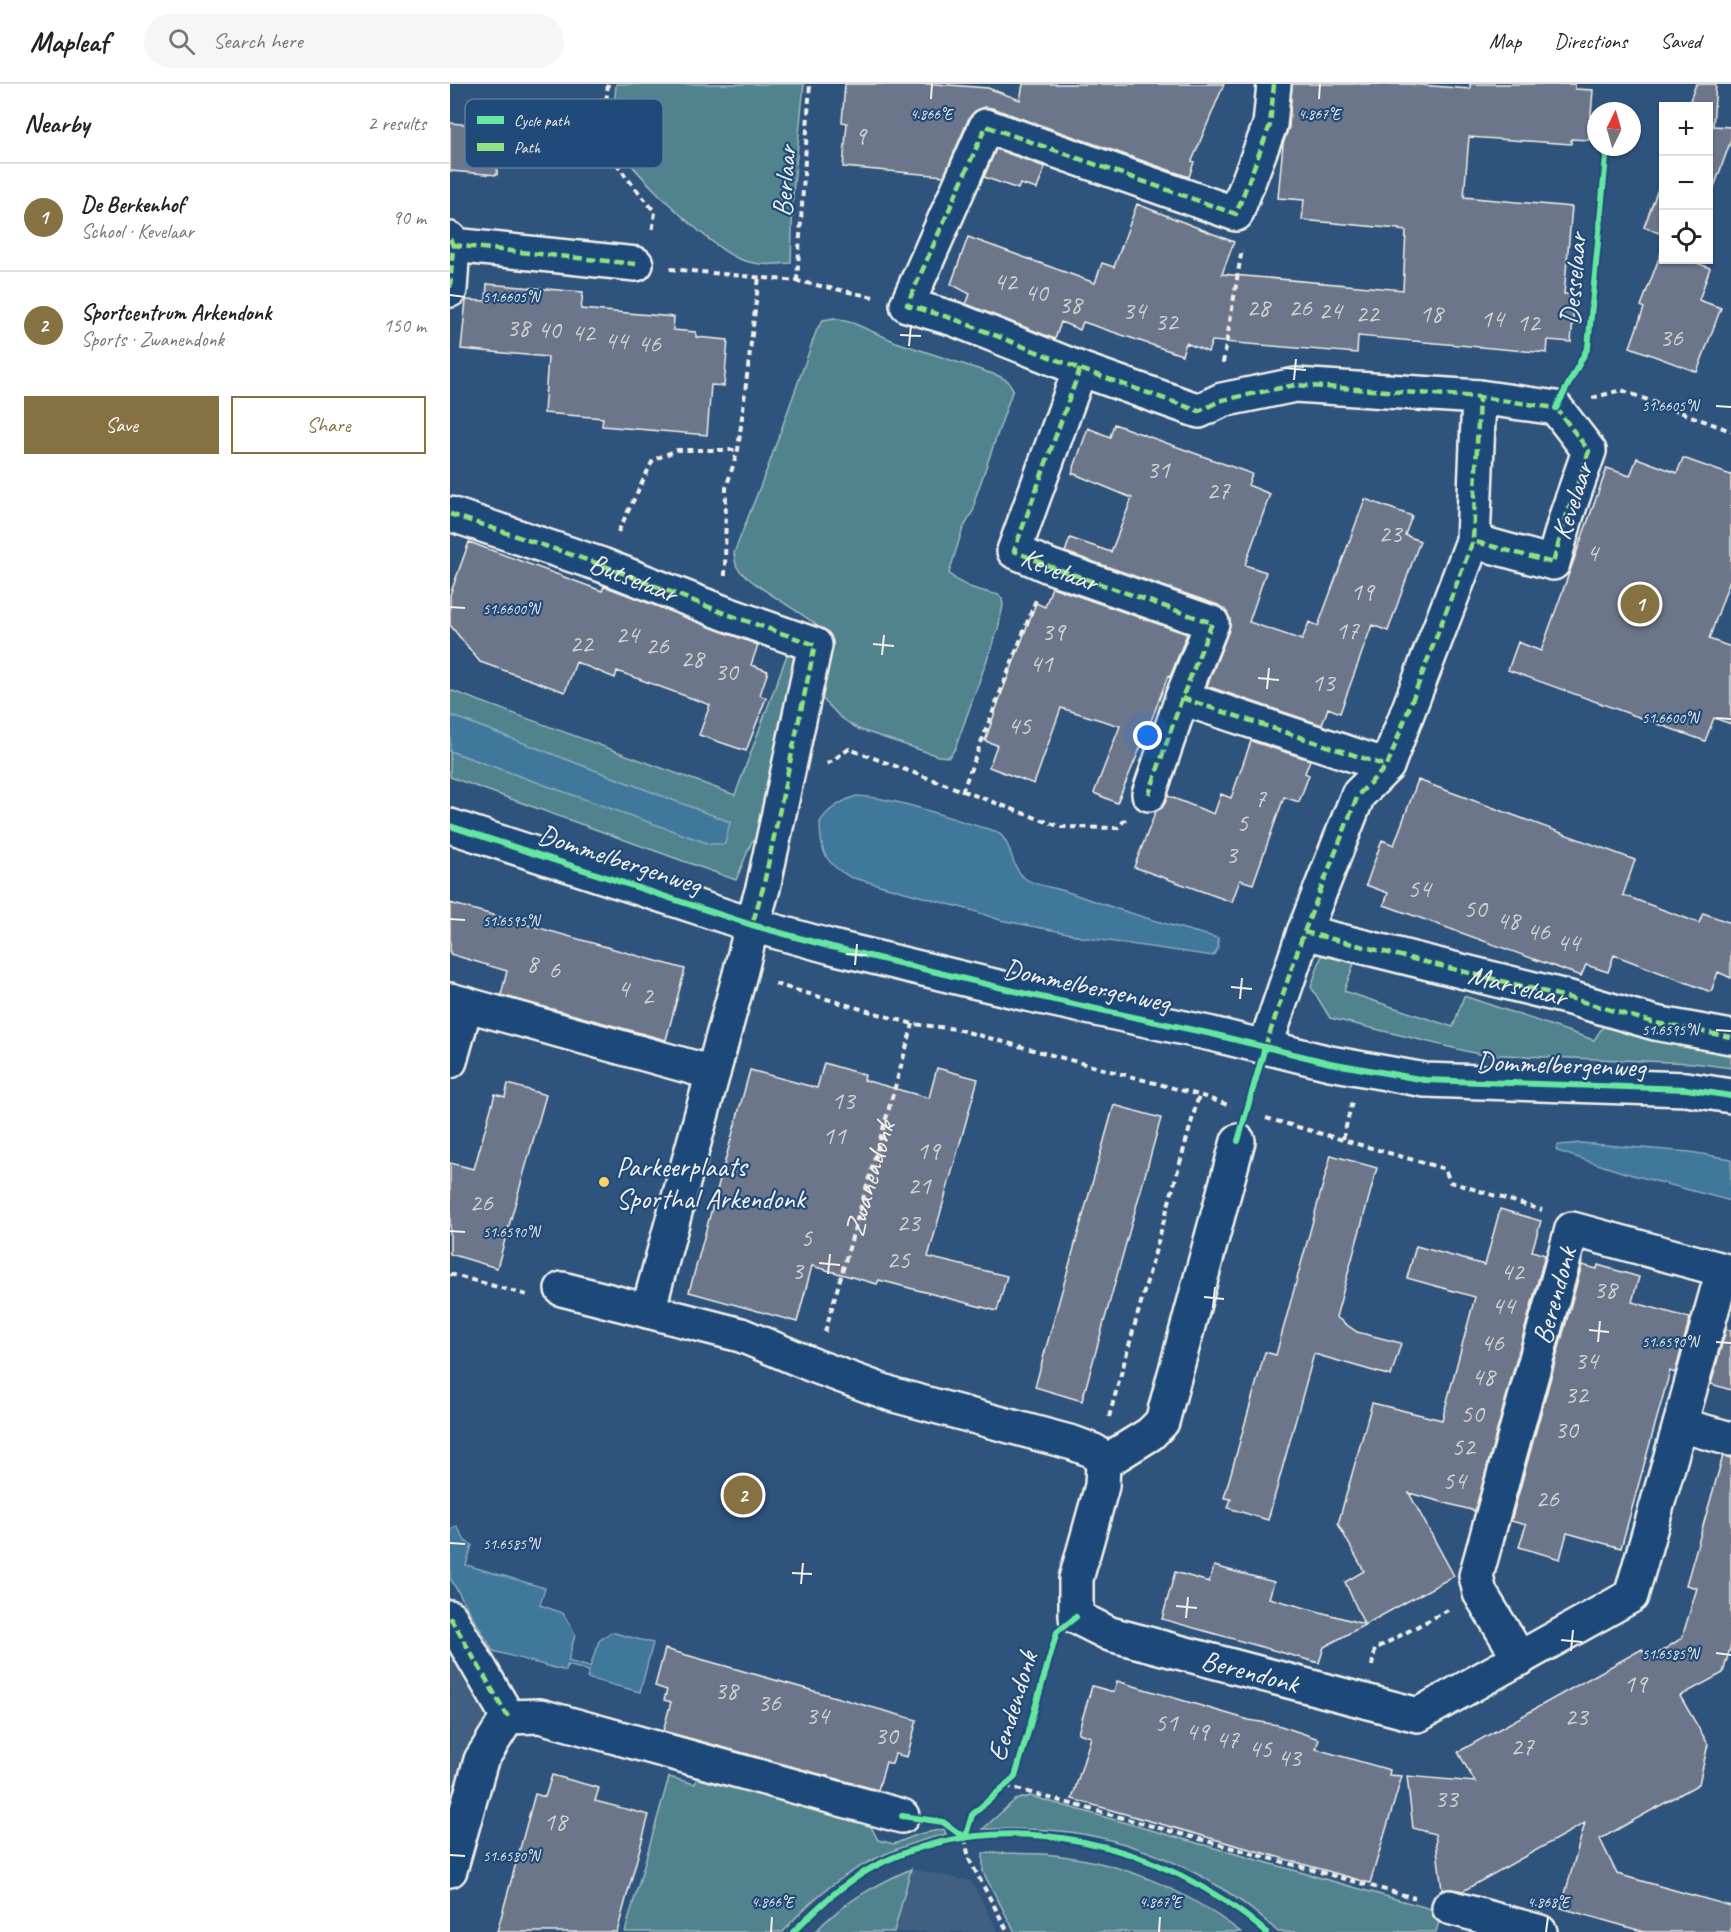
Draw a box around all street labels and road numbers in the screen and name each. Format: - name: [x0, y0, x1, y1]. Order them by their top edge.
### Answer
- street label: Berlaar: [764, 142, 804, 218]
- street label: Desselaar: [1552, 229, 1595, 326]
- street label: Kevelaar: [1543, 456, 1601, 544]
- street label: Kevelaar: [1016, 539, 1104, 600]
- street label: Butselaar: [585, 545, 685, 611]
- street label: Dommelbergenweg: [534, 816, 708, 902]
- street label: Dommelbergenweg: [1000, 950, 1176, 1020]
- street label: Marselaar: [1465, 956, 1573, 1015]
- street label: Dommelbergenweg: [1476, 1044, 1648, 1085]
- street label: Zwanendonk: [836, 1115, 903, 1240]
- street label: Berendonk: [1524, 1241, 1584, 1348]
- street label: Berendonk: [1198, 1641, 1304, 1701]
- street label: Eendendonk: [979, 1645, 1046, 1765]

